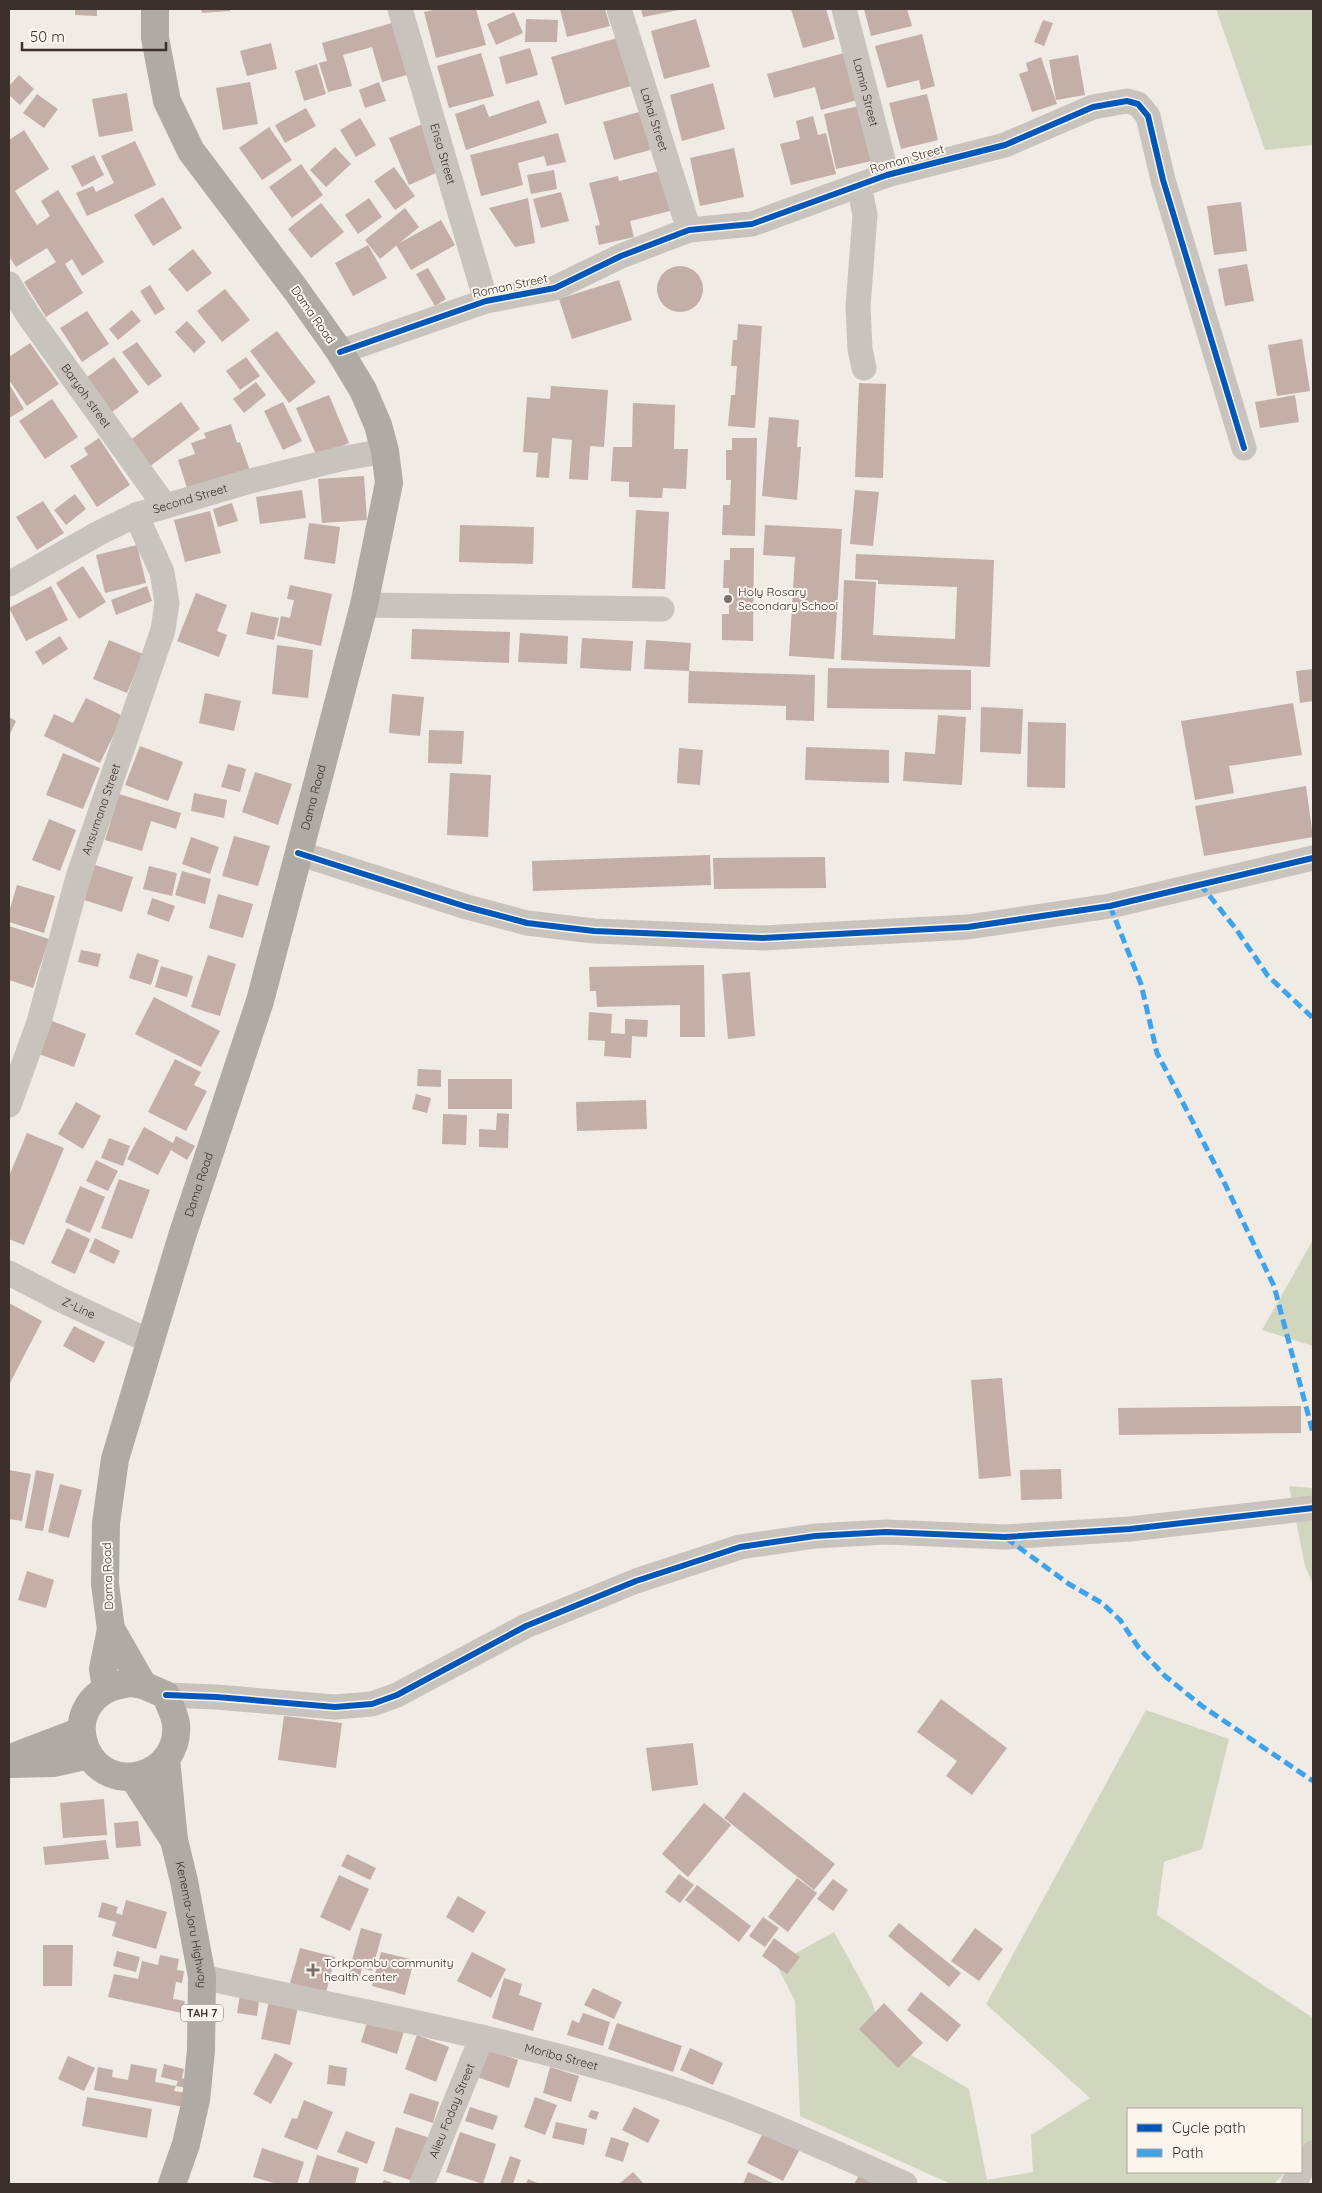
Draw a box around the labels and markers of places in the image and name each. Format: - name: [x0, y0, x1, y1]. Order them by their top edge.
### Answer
- place label: Holy Rosary Secondary School: [738, 584, 838, 613]
- marker: Holy Rosary Secondary School: [722, 593, 734, 605]
- place label: Torkpombu community health center: [324, 1955, 454, 1984]
- marker: Torkpombu community health center: [306, 1963, 320, 1977]

